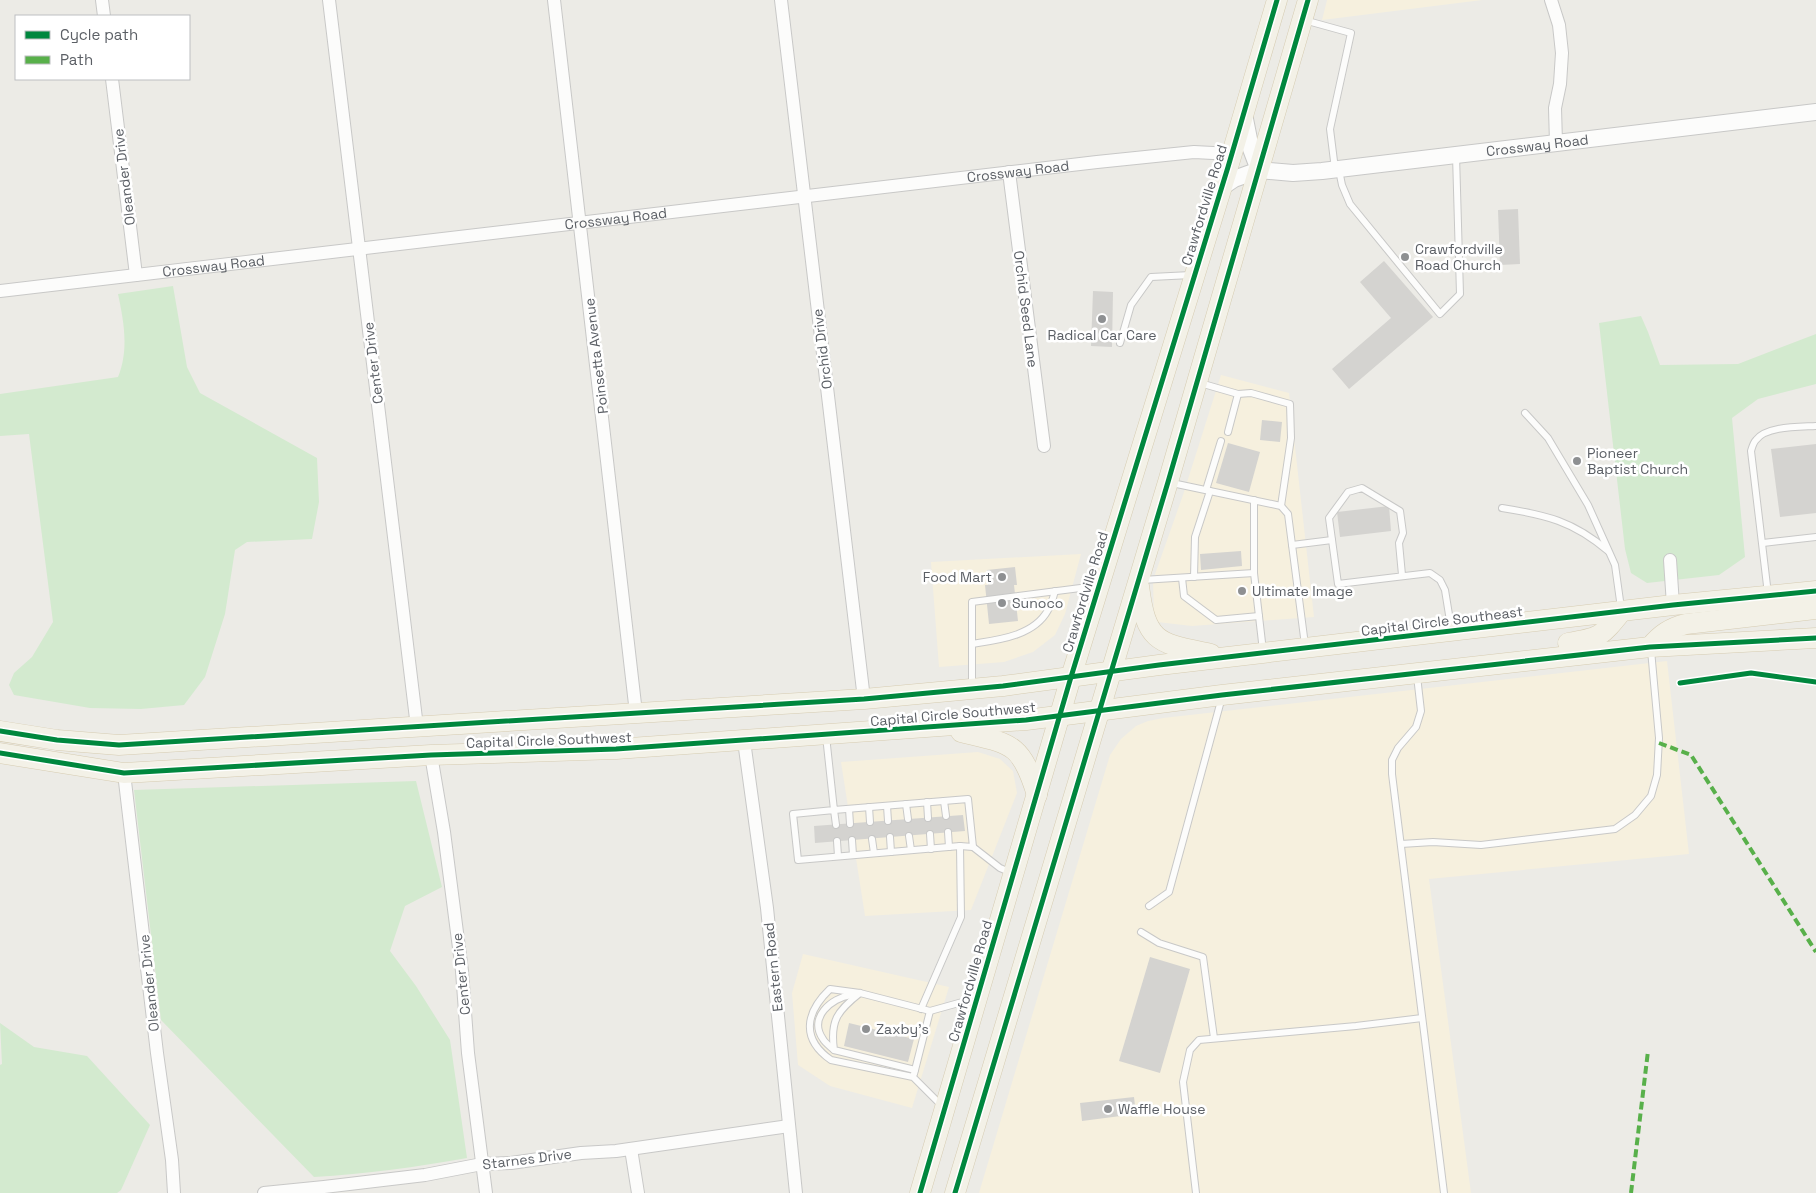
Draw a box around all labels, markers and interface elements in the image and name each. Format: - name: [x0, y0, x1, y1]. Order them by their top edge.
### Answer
- legend: [15, 15, 190, 80]
- text: Cycle path: [60, 25, 138, 44]
- text: Path: [60, 50, 93, 69]
- street label: Oleander Drive: [109, 128, 139, 226]
- street label: Crossway Road: [1485, 130, 1589, 160]
- street label: Crawfordville Road: [1177, 142, 1231, 268]
- street label: Crossway Road: [966, 156, 1070, 186]
- street label: Crossway Road: [564, 204, 668, 234]
- place label: Crawfordville Road Church: [1415, 240, 1503, 274]
- street label: Orchid Seed Lane: [1010, 249, 1042, 369]
- street label: Crossway Road: [161, 251, 266, 281]
- marker: Crawfordville Road Church: [1399, 251, 1411, 263]
- street label: Poinsetta Avenue: [580, 297, 612, 415]
- street label: Orchid Drive: [808, 308, 836, 390]
- marker: Radical Car Care: [1096, 313, 1108, 325]
- street label: Center Drive: [359, 321, 387, 405]
- place label: Radical Car Care: [1048, 326, 1156, 344]
- place label: Pioneer Baptist Church: [1587, 444, 1688, 478]
- marker: Pioneer Baptist Church: [1571, 455, 1583, 467]
- street label: Crawfordville Road: [1058, 529, 1112, 655]
- place label: Food Mart: [923, 568, 992, 586]
- marker: Food Mart: [996, 571, 1008, 583]
- place label: Ultimate Image: [1252, 582, 1353, 600]
- marker: Ultimate Image: [1236, 585, 1248, 597]
- place label: Sunoco: [1012, 594, 1063, 612]
- marker: Sunoco: [996, 597, 1008, 609]
- street label: Capital Circle Southeast: [1360, 602, 1524, 640]
- street label: Capital Circle Southwest: [870, 698, 1036, 730]
- street label: Capital Circle Southwest: [466, 728, 632, 752]
- street label: Crawfordville Road: [944, 918, 996, 1044]
- street label: Eastern Road: [759, 922, 787, 1012]
- street label: Center Drive: [448, 932, 474, 1016]
- street label: Oleander Drive: [135, 934, 163, 1032]
- place label: Zaxby's: [876, 1020, 929, 1038]
- marker: Zaxby's: [860, 1023, 872, 1035]
- place label: Waffle House: [1118, 1100, 1205, 1118]
- marker: Waffle House: [1102, 1103, 1114, 1115]
- street label: Starnes Drive: [481, 1145, 573, 1173]

